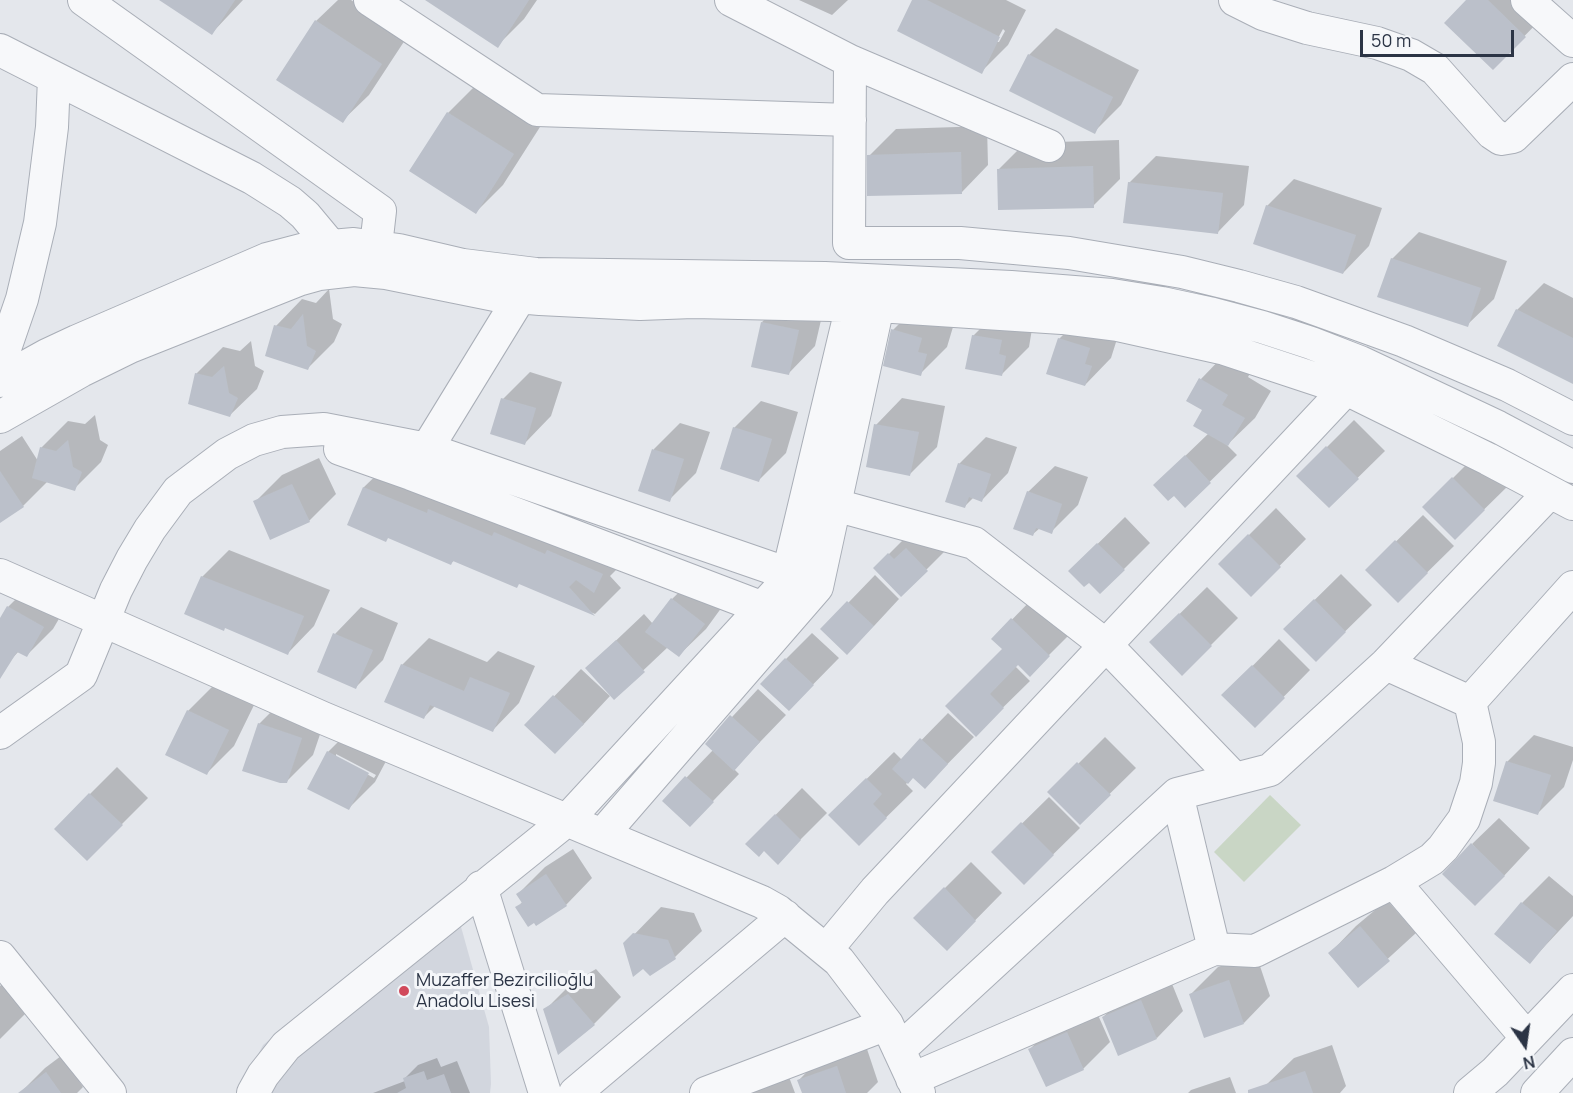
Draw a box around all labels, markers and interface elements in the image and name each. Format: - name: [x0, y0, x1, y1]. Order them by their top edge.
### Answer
- scale bar: [1363, 18, 1518, 56]
- text: 50 m: [1371, 28, 1411, 52]
- place label: Muzaffer Bezircilioğlu Anadolu Lisesi: [416, 970, 593, 1012]
- marker: Muzaffer Bezircilioğlu Anadolu Lisesi: [397, 984, 411, 998]
- north arrow: [1495, 1015, 1555, 1075]
- text: N: [1521, 1051, 1537, 1075]

